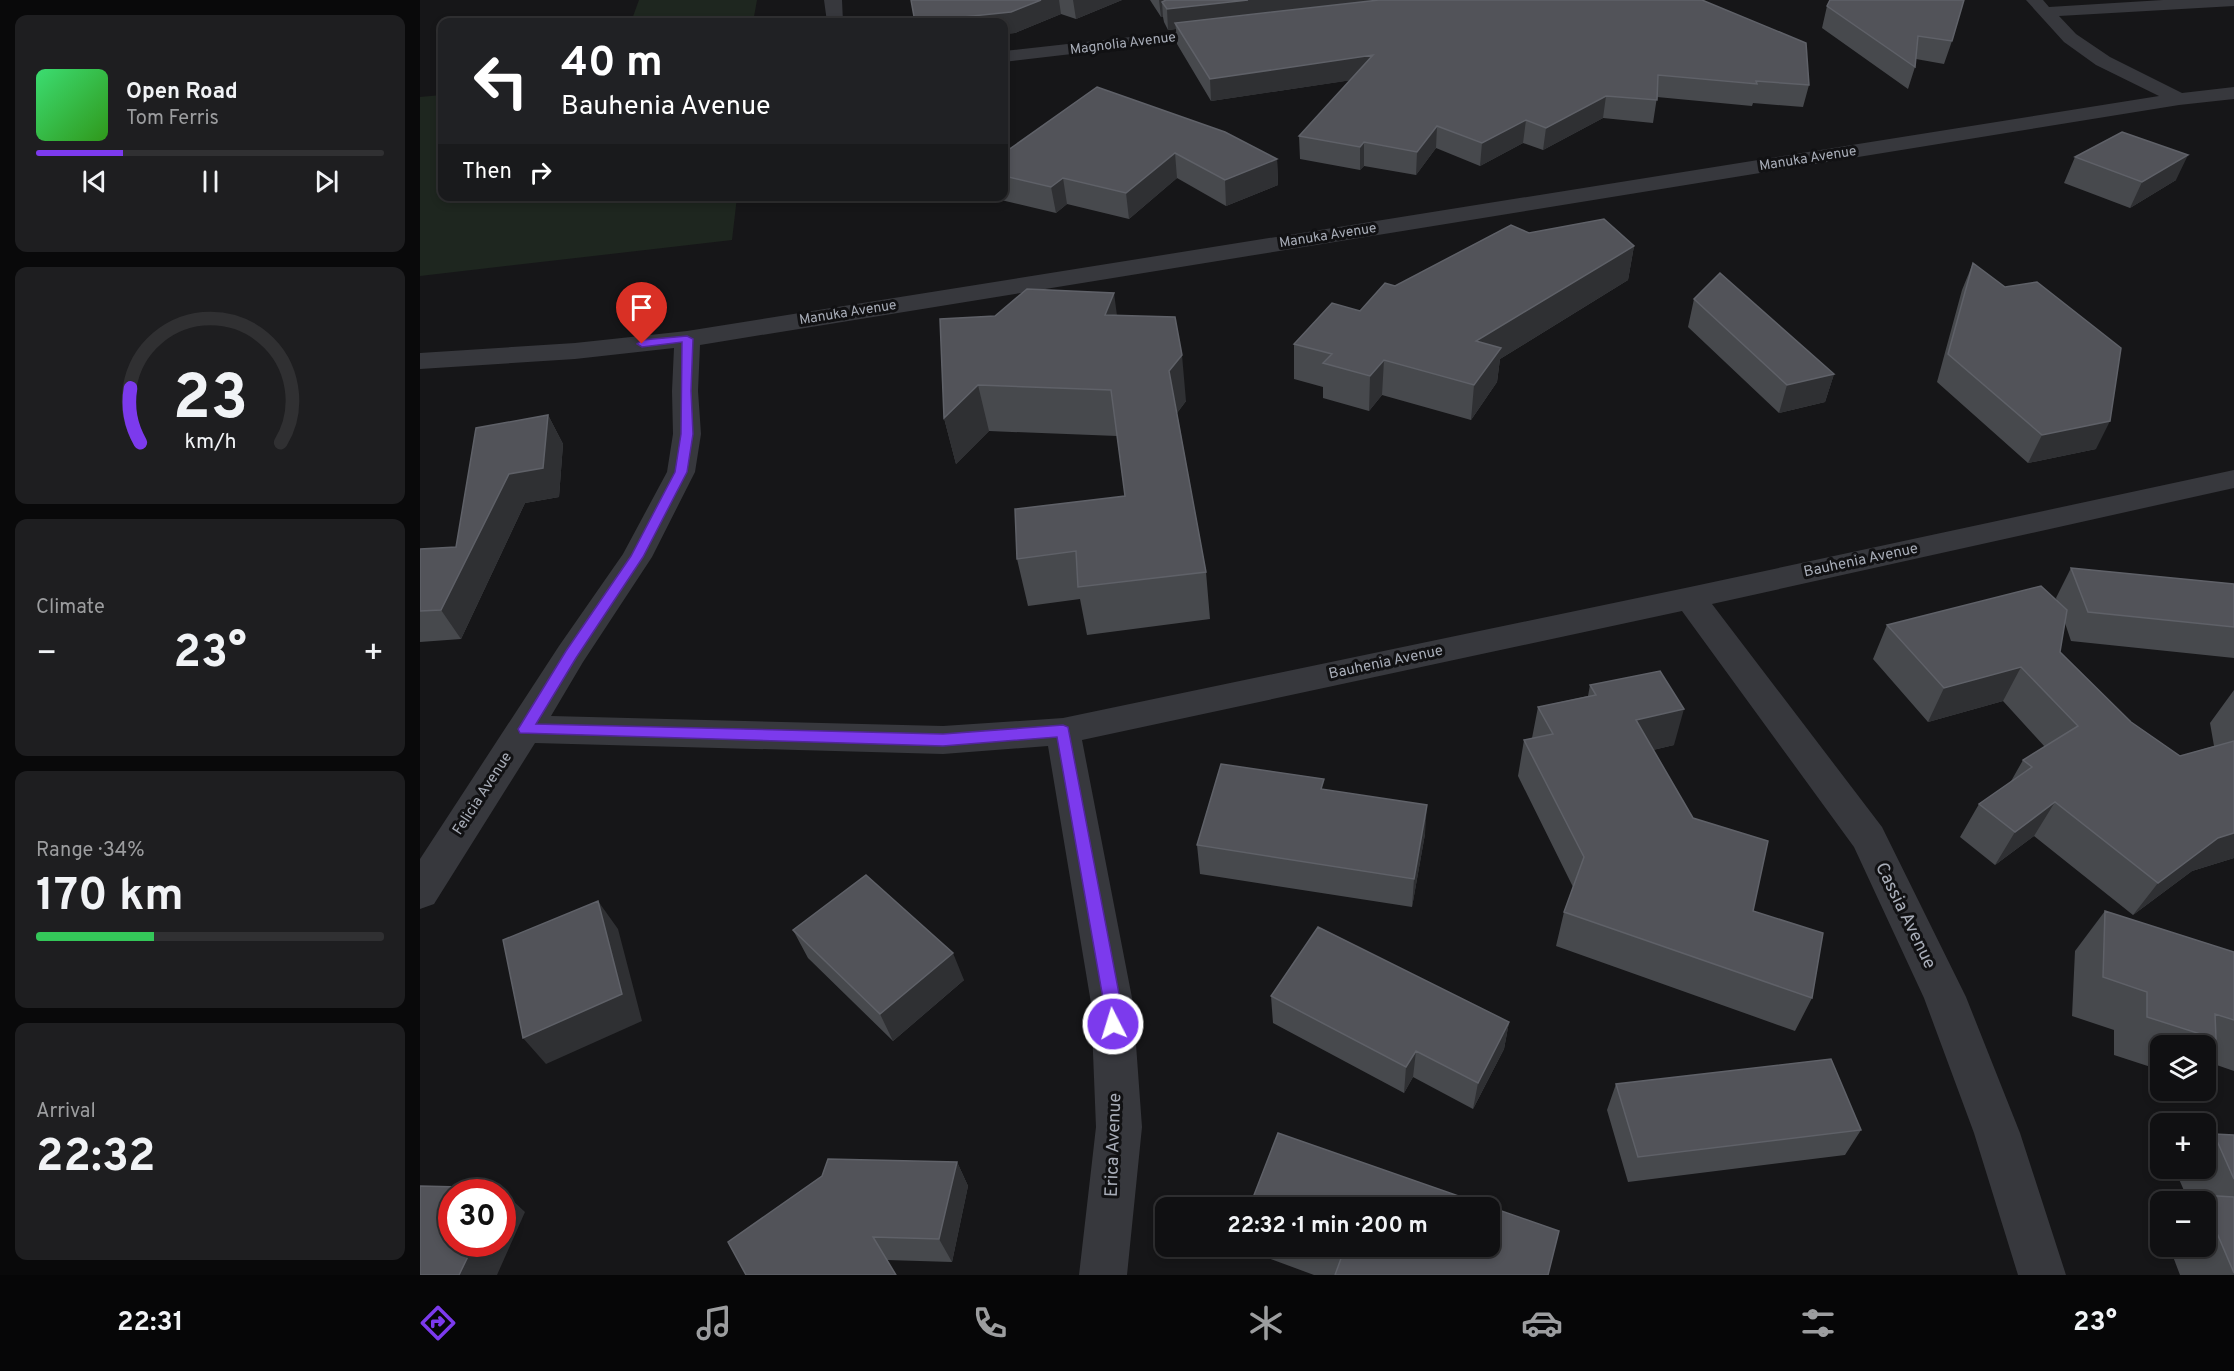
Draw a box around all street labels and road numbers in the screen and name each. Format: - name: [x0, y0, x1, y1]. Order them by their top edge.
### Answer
- street label: Magnolia Avenue: [1069, 29, 1177, 59]
- street label: Manuka Avenue: [1758, 143, 1858, 175]
- street label: Manuka Avenue: [1278, 220, 1378, 252]
- street label: Manuka Avenue: [798, 297, 898, 329]
- street label: Bauhenia Avenue: [1802, 540, 1920, 582]
- street label: Bauhenia Avenue: [1327, 642, 1445, 684]
- street label: Felicia Avenue: [449, 749, 517, 839]
- street label: Cassia Avenue: [1869, 859, 1941, 973]
- street label: Erica Avenue: [1101, 1093, 1127, 1197]

